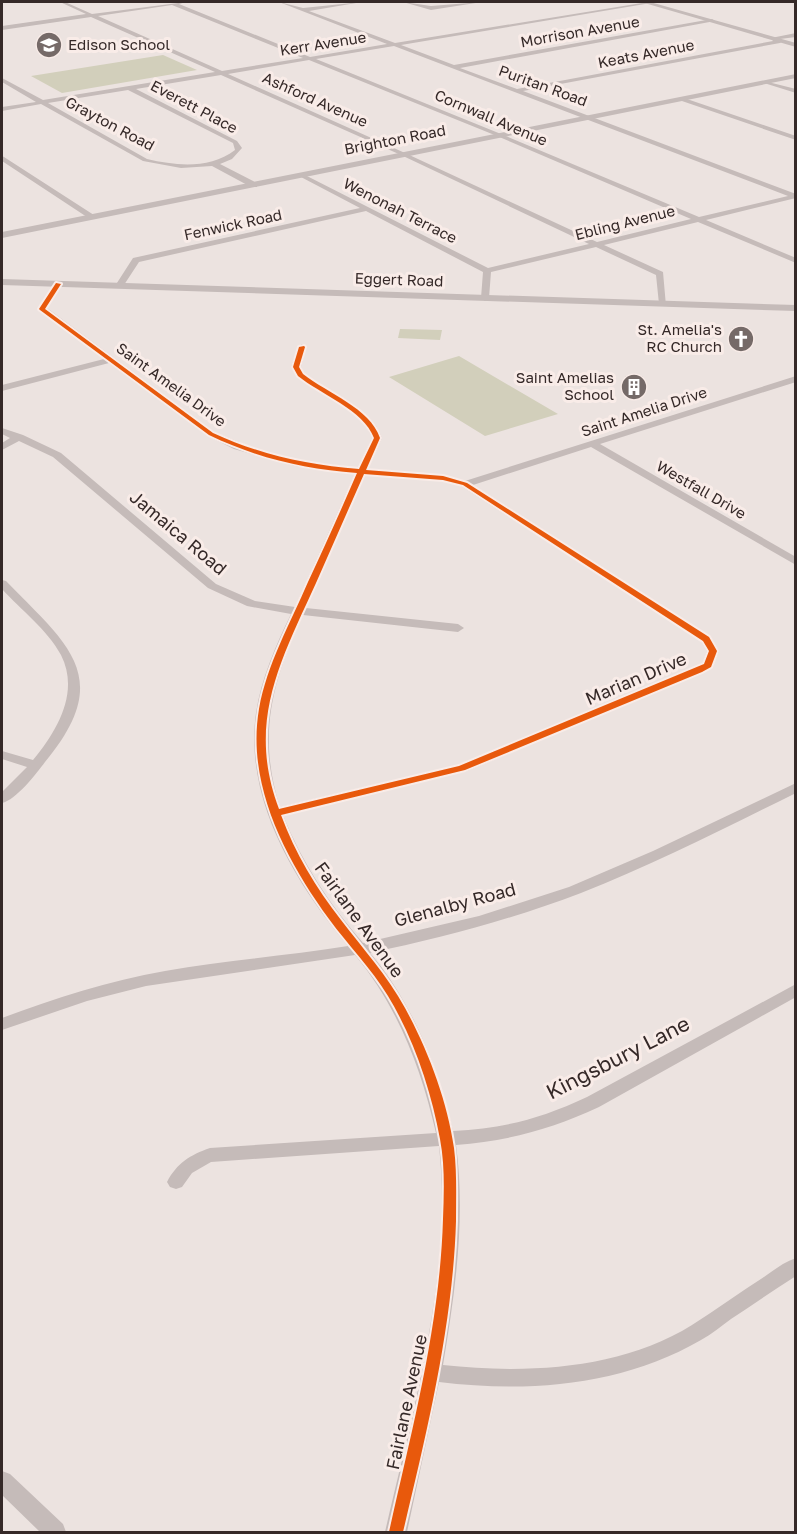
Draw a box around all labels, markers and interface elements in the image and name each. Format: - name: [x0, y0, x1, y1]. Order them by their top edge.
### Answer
- street label: Morrison Avenue: [519, 12, 641, 50]
- street label: Kerr Avenue: [278, 27, 368, 59]
- school or university icon: Edison School: [34, 30, 64, 60]
- place label: Edison School: [68, 35, 170, 53]
- street label: Keats Avenue: [596, 35, 696, 71]
- street label: Puritan Road: [497, 61, 590, 109]
- street label: Ashford Avenue: [260, 68, 371, 130]
- street label: Everett Place: [148, 76, 241, 137]
- street label: Cornwall Avenue: [432, 85, 551, 149]
- street label: Grayton Road: [63, 92, 158, 154]
- street label: Brighton Road: [343, 120, 447, 158]
- street label: Wenonah Terrace: [341, 174, 460, 247]
- street label: Ebling Avenue: [573, 201, 677, 243]
- street label: Fenwick Road: [182, 205, 284, 243]
- street label: Eggert Road: [354, 268, 444, 290]
- place label: St. Amelia's RC Church: [638, 320, 722, 355]
- church icon: St. Amelia's RC Church: [726, 324, 756, 354]
- street label: Saint Amelia Drive: [113, 338, 230, 430]
- place label: Saint Amelias School: [516, 368, 614, 403]
- building icon: Saint Amelias School: [619, 372, 649, 402]
- street label: Saint Amelia Drive: [579, 382, 709, 440]
- street label: Westfall Drive: [653, 456, 750, 522]
- street label: Jamaica Road: [126, 485, 232, 579]
- street label: Marian Drive: [582, 647, 690, 709]
- street label: Fairlane Avenue: [310, 857, 409, 982]
- street label: Glenalby Road: [391, 877, 518, 931]
- street label: Kingsbury Lane: [541, 1010, 694, 1104]
- street label: Fairlane Avenue: [381, 1332, 431, 1471]

